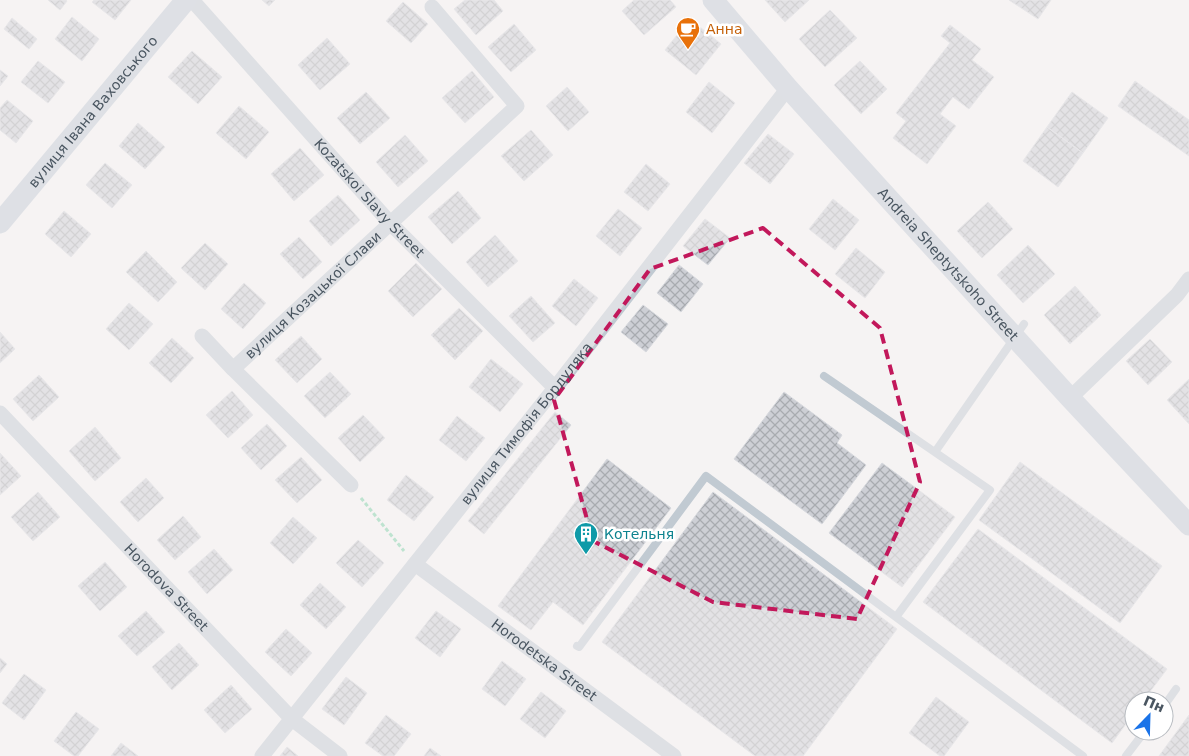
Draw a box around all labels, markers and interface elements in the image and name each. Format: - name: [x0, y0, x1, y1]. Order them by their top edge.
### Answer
- cafe icon: Анна: [675, 16, 701, 50]
- place label: Анна: [706, 21, 742, 37]
- street label: вулиця Івана Ваховського: [25, 33, 161, 191]
- street label: Kozatskoi Slavy Street: [311, 135, 428, 261]
- street label: Andreia Sheptytskoho Street: [875, 185, 1022, 344]
- street label: вулиця Козацької Слави: [242, 228, 384, 362]
- street label: вулиця Тимофія Бордуляка: [458, 339, 595, 508]
- building icon: Котельня: [573, 521, 599, 555]
- place label: Котельня: [604, 526, 674, 542]
- street label: Horodova Street: [121, 540, 212, 635]
- street label: Horodetska Street: [489, 616, 601, 704]
- north arrow: [1124, 691, 1174, 741]
- text: Пн: [1141, 692, 1167, 716]

